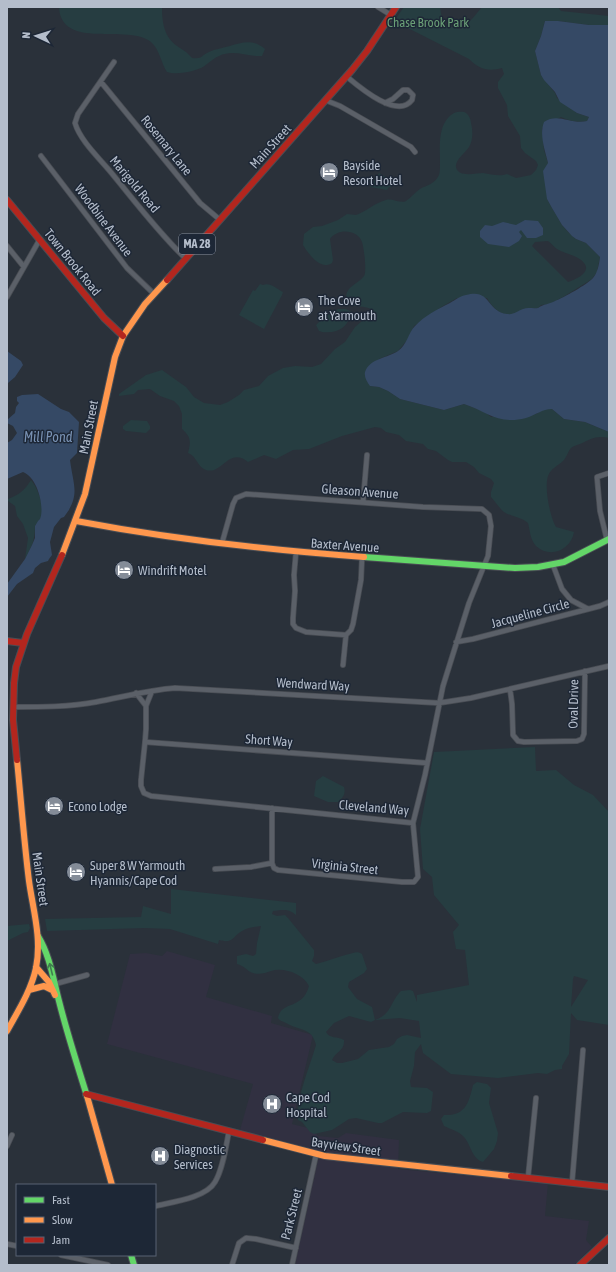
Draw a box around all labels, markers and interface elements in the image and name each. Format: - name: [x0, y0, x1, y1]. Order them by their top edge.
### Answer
- park label: Chase Brook Park: [387, 15, 469, 30]
- north arrow: [16, 16, 56, 56]
- text: N: [20, 32, 32, 39]
- street label: Rosemary Lane: [138, 112, 195, 178]
- street label: Main Street: [247, 121, 294, 172]
- street label: Marigold Road: [107, 153, 163, 216]
- place label: Bayside Resort Hotel: [343, 158, 403, 188]
- hotel icon: Bayside Resort Hotel: [318, 161, 340, 183]
- street label: Woodbine Avenue: [72, 181, 136, 259]
- street label: Town Brook Road: [41, 226, 104, 299]
- road number: MA 28: [179, 234, 215, 254]
- place label: The Cove at Yarmouth: [318, 293, 376, 323]
- hotel icon: The Cove at Yarmouth: [293, 296, 315, 318]
- street label: Main Street: [76, 399, 101, 455]
- water label: Mill Pond: [24, 429, 73, 445]
- street label: Gleason Avenue: [321, 481, 399, 502]
- street label: Baxter Avenue: [310, 536, 380, 555]
- hotel icon: Windrift Motel: [113, 559, 135, 581]
- place label: Windrift Motel: [138, 563, 207, 578]
- street label: Jacqueline Circle: [489, 596, 571, 631]
- street label: Wendward Way: [276, 675, 351, 694]
- street label: Oval Drive: [566, 679, 581, 729]
- street label: Short Way: [245, 731, 294, 750]
- hotel icon: Econo Lodge: [43, 795, 65, 817]
- street label: Cleveland Way: [338, 797, 410, 818]
- place label: Econo Lodge: [68, 799, 127, 814]
- street label: Main Street: [29, 851, 52, 907]
- street label: Virginia Street: [311, 856, 379, 877]
- place label: Super 8 W Yarmouth Hyannis/Cape Cod: [90, 858, 185, 888]
- hotel icon: Super 8 W Yarmouth Hyannis/Cape Cod: [65, 861, 87, 883]
- one-way arrow: [47, 963, 54, 976]
- place label: Cape Cod Hospital: [286, 1090, 330, 1120]
- hospital icon: Cape Cod Hospital: [261, 1093, 283, 1115]
- street label: Bayview Street: [310, 1134, 382, 1159]
- place label: Diagnostic Services: [174, 1142, 225, 1172]
- hospital icon: Diagnostic Services: [149, 1145, 171, 1167]
- legend: [16, 1184, 156, 1256]
- street label: Park Street: [278, 1187, 305, 1241]
- text: Fast: [52, 1193, 70, 1207]
- text: Slow: [52, 1213, 73, 1227]
- text: Jam: [52, 1233, 70, 1247]

